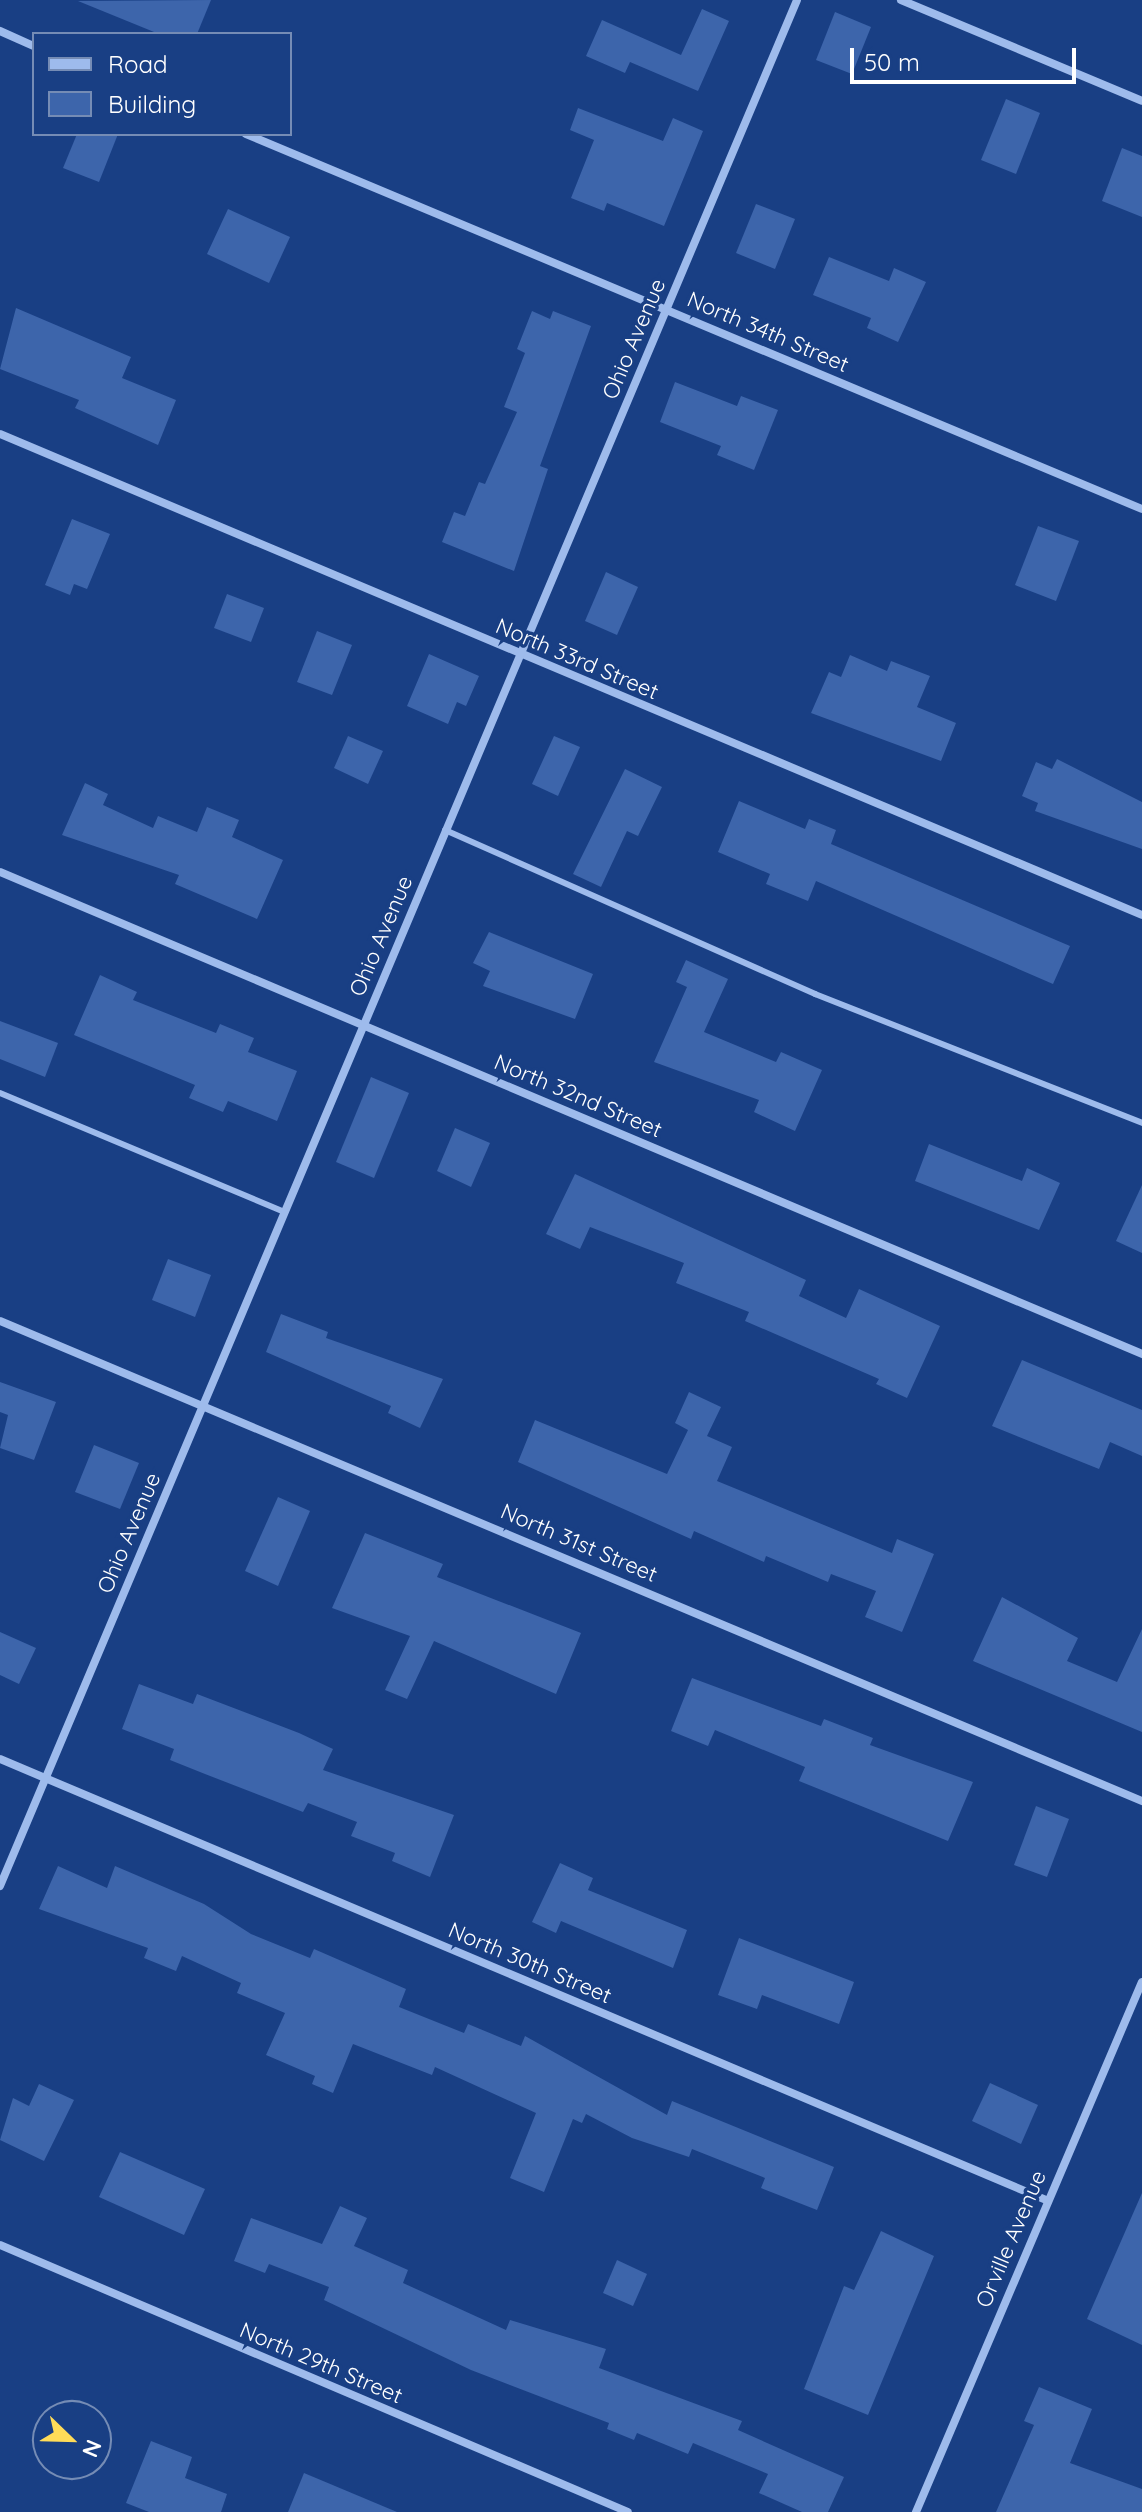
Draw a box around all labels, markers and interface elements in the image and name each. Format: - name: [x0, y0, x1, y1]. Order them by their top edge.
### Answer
- legend: [32, 32, 292, 136]
- scale bar: [854, 32, 1080, 82]
- text: 50 m: [864, 47, 920, 77]
- text: Road: [108, 49, 168, 79]
- text: Building: [108, 89, 196, 119]
- street label: Ohio Avenue: [597, 275, 671, 403]
- street label: North 34th Street: [683, 286, 853, 378]
- street label: North 33rd Street: [492, 613, 662, 705]
- street label: Ohio Avenue: [344, 872, 418, 1000]
- street label: North 32nd Street: [490, 1049, 666, 1143]
- street label: Ohio Avenue: [92, 1469, 166, 1597]
- street label: North 31st Street: [497, 1498, 661, 1588]
- street label: North 30th Street: [445, 1917, 615, 2009]
- street label: Orville Avenue: [970, 2166, 1052, 2312]
- street label: North 29th Street: [236, 2317, 406, 2409]
- north arrow: [32, 2400, 112, 2480]
- text: N: [76, 2436, 108, 2462]

